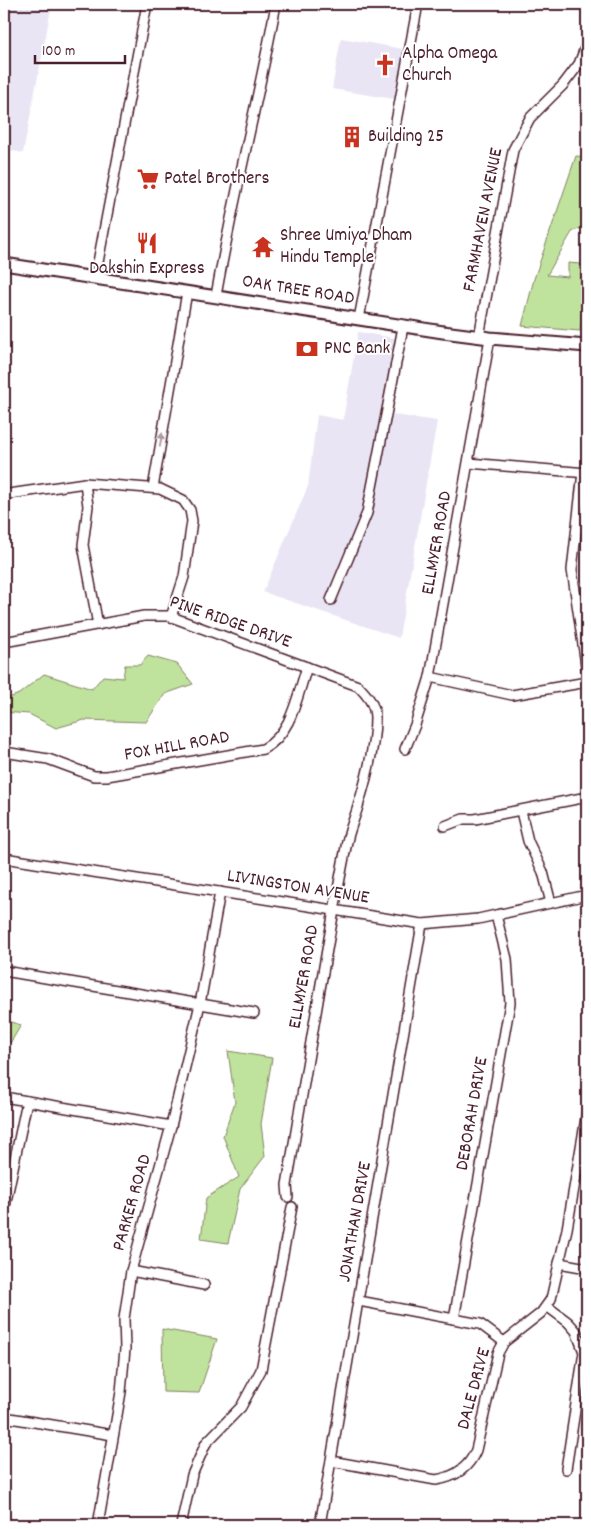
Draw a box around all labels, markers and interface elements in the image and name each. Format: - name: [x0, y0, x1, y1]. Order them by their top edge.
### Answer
- scale bar: [35, 32, 125, 64]
- text: 100 m: [42, 41, 75, 63]
- place label: Alpha Omega Church: [402, 41, 498, 90]
- church icon: Alpha Omega Church: [372, 52, 398, 78]
- building icon: Building 25: [339, 124, 365, 150]
- place label: Building 25: [368, 124, 444, 151]
- street label: FARMHAVEN AVENUE: [457, 145, 511, 294]
- supermarket icon: Patel Brothers: [135, 166, 161, 192]
- place label: Patel Brothers: [164, 166, 269, 193]
- place label: Shree Umiya Dham Hindu Temple: [280, 223, 412, 272]
- restaurant icon: Dakshin Express: [134, 230, 160, 256]
- temple icon: Shree Umiya Dham Hindu Temple: [250, 234, 276, 260]
- place label: Dakshin Express: [89, 256, 205, 283]
- street label: OAK TREE ROAD: [240, 269, 356, 313]
- bank icon: PNC Bank: [294, 336, 320, 362]
- place label: PNC Bank: [324, 336, 390, 363]
- one-way arrow: [158, 432, 166, 448]
- street label: ELLMYER ROAD: [416, 489, 460, 597]
- street label: PINE RIDGE DRIVE: [166, 590, 295, 657]
- street label: FOX HILL ROAD: [122, 724, 232, 770]
- street label: LIVINGSTON AVENUE: [225, 863, 371, 913]
- street label: ELLMYER ROAD: [283, 923, 327, 1031]
- street label: DEBORAH DRIVE: [450, 1055, 496, 1173]
- street label: PARKER ROAD: [106, 1151, 160, 1255]
- street label: JONATHAN DRIVE: [332, 1159, 380, 1284]
- street label: DALE DRIVE: [451, 1345, 499, 1433]

